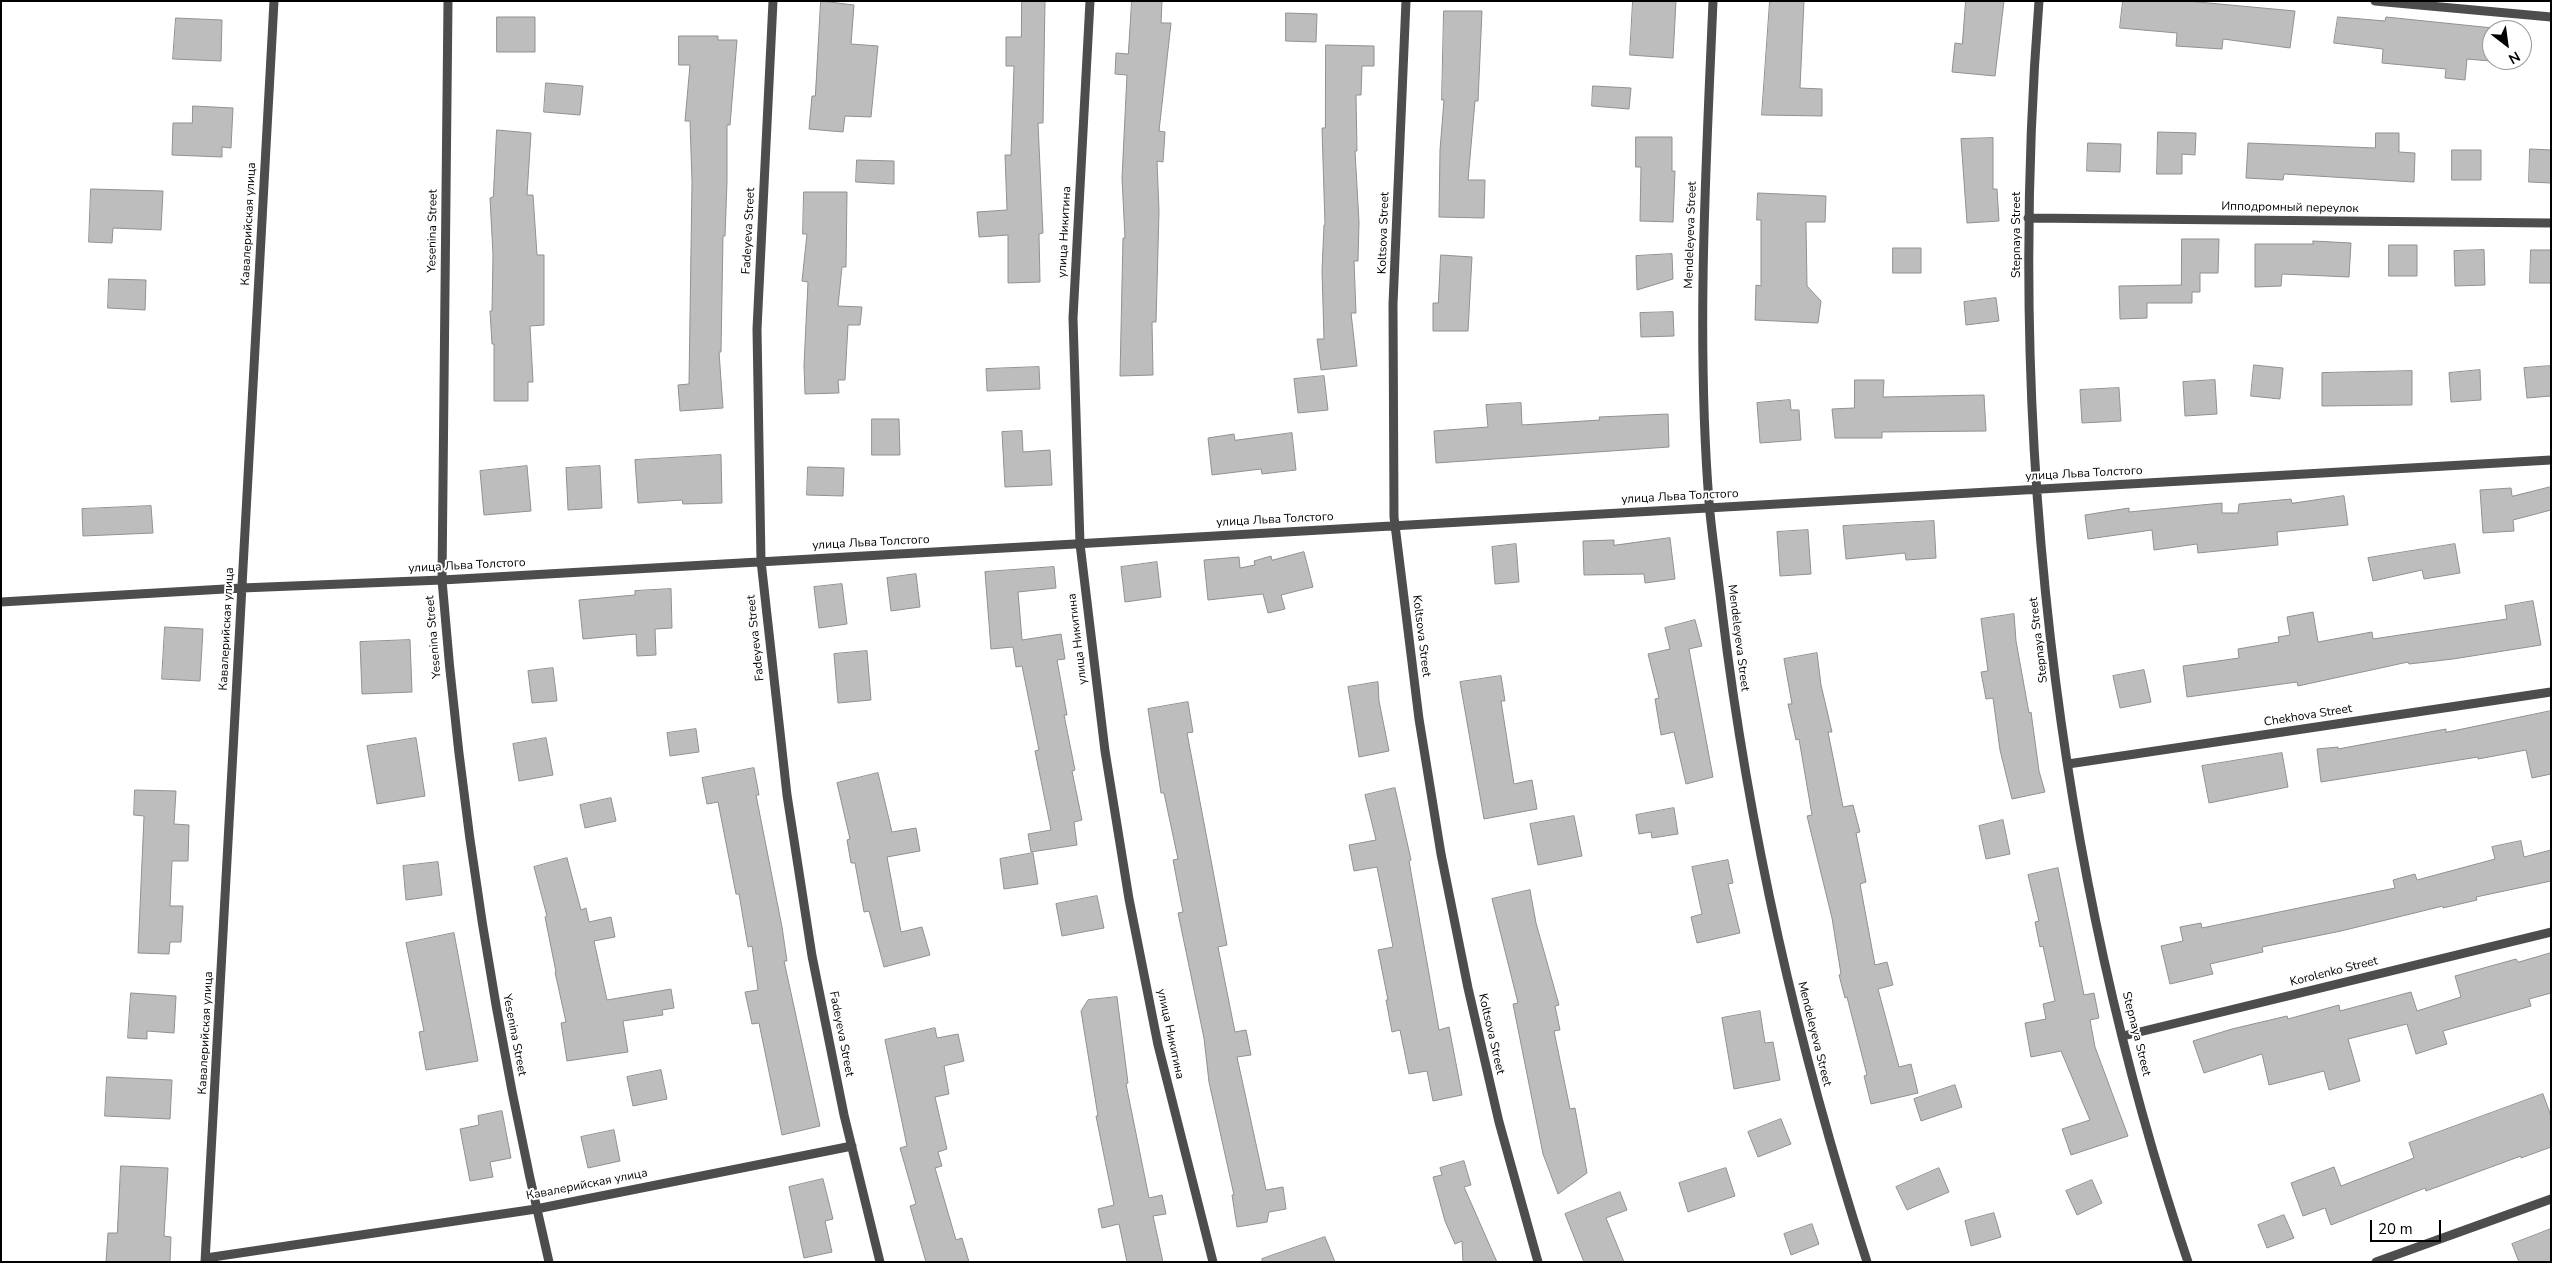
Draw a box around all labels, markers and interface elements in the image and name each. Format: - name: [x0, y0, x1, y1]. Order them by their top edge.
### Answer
- north arrow: [2482, 20, 2532, 70]
- text: N: [2505, 47, 2524, 68]
- street label: Кавалерийская улица: [239, 162, 259, 286]
- street label: Mendeleyeva Street: [1682, 181, 1700, 289]
- street label: улица Никитина: [1055, 186, 1075, 278]
- street label: Fadeyeva Street: [740, 187, 758, 275]
- street label: Yesenina Street: [425, 189, 441, 273]
- street label: Koltsova Street: [1375, 192, 1393, 274]
- street label: Stepnaya Street: [2010, 192, 2024, 278]
- street label: Ипподромный переулок: [2221, 200, 2359, 216]
- street label: улица Льва Толстого: [2025, 464, 2143, 484]
- street label: улица Льва Толстого: [1621, 487, 1739, 507]
- street label: улица Льва Толстого: [1216, 510, 1334, 530]
- street label: улица Льва Толстого: [812, 533, 930, 553]
- street label: улица Льва Толстого: [408, 556, 526, 576]
- street label: Кавалерийская улица: [217, 567, 237, 691]
- street label: Mendeleyeva Street: [1724, 584, 1752, 692]
- street label: улица Никитина: [1065, 593, 1091, 685]
- street label: Fadeyeva Street: [744, 594, 768, 682]
- street label: Koltsova Street: [1409, 594, 1433, 678]
- street label: Yesenina Street: [423, 595, 445, 679]
- street label: Stepnaya Street: [2027, 596, 2051, 684]
- street label: Chekhova Street: [2263, 702, 2353, 730]
- street label: Korolenko Street: [2289, 954, 2379, 990]
- street label: Кавалерийская улица: [196, 971, 216, 1095]
- street label: Mendeleyeva Street: [1794, 980, 1834, 1088]
- street label: улица Никитина: [1153, 988, 1187, 1080]
- street label: Fadeyeva Street: [826, 990, 856, 1078]
- street label: Stepnaya Street: [2119, 990, 2153, 1078]
- street label: Koltsova Street: [1475, 992, 1507, 1076]
- street label: Yesenina Street: [499, 993, 529, 1077]
- street label: Кавалерийская улица: [525, 1166, 649, 1204]
- scale bar: [2372, 1210, 2443, 1242]
- text: 20 m: [2378, 1219, 2413, 1239]

